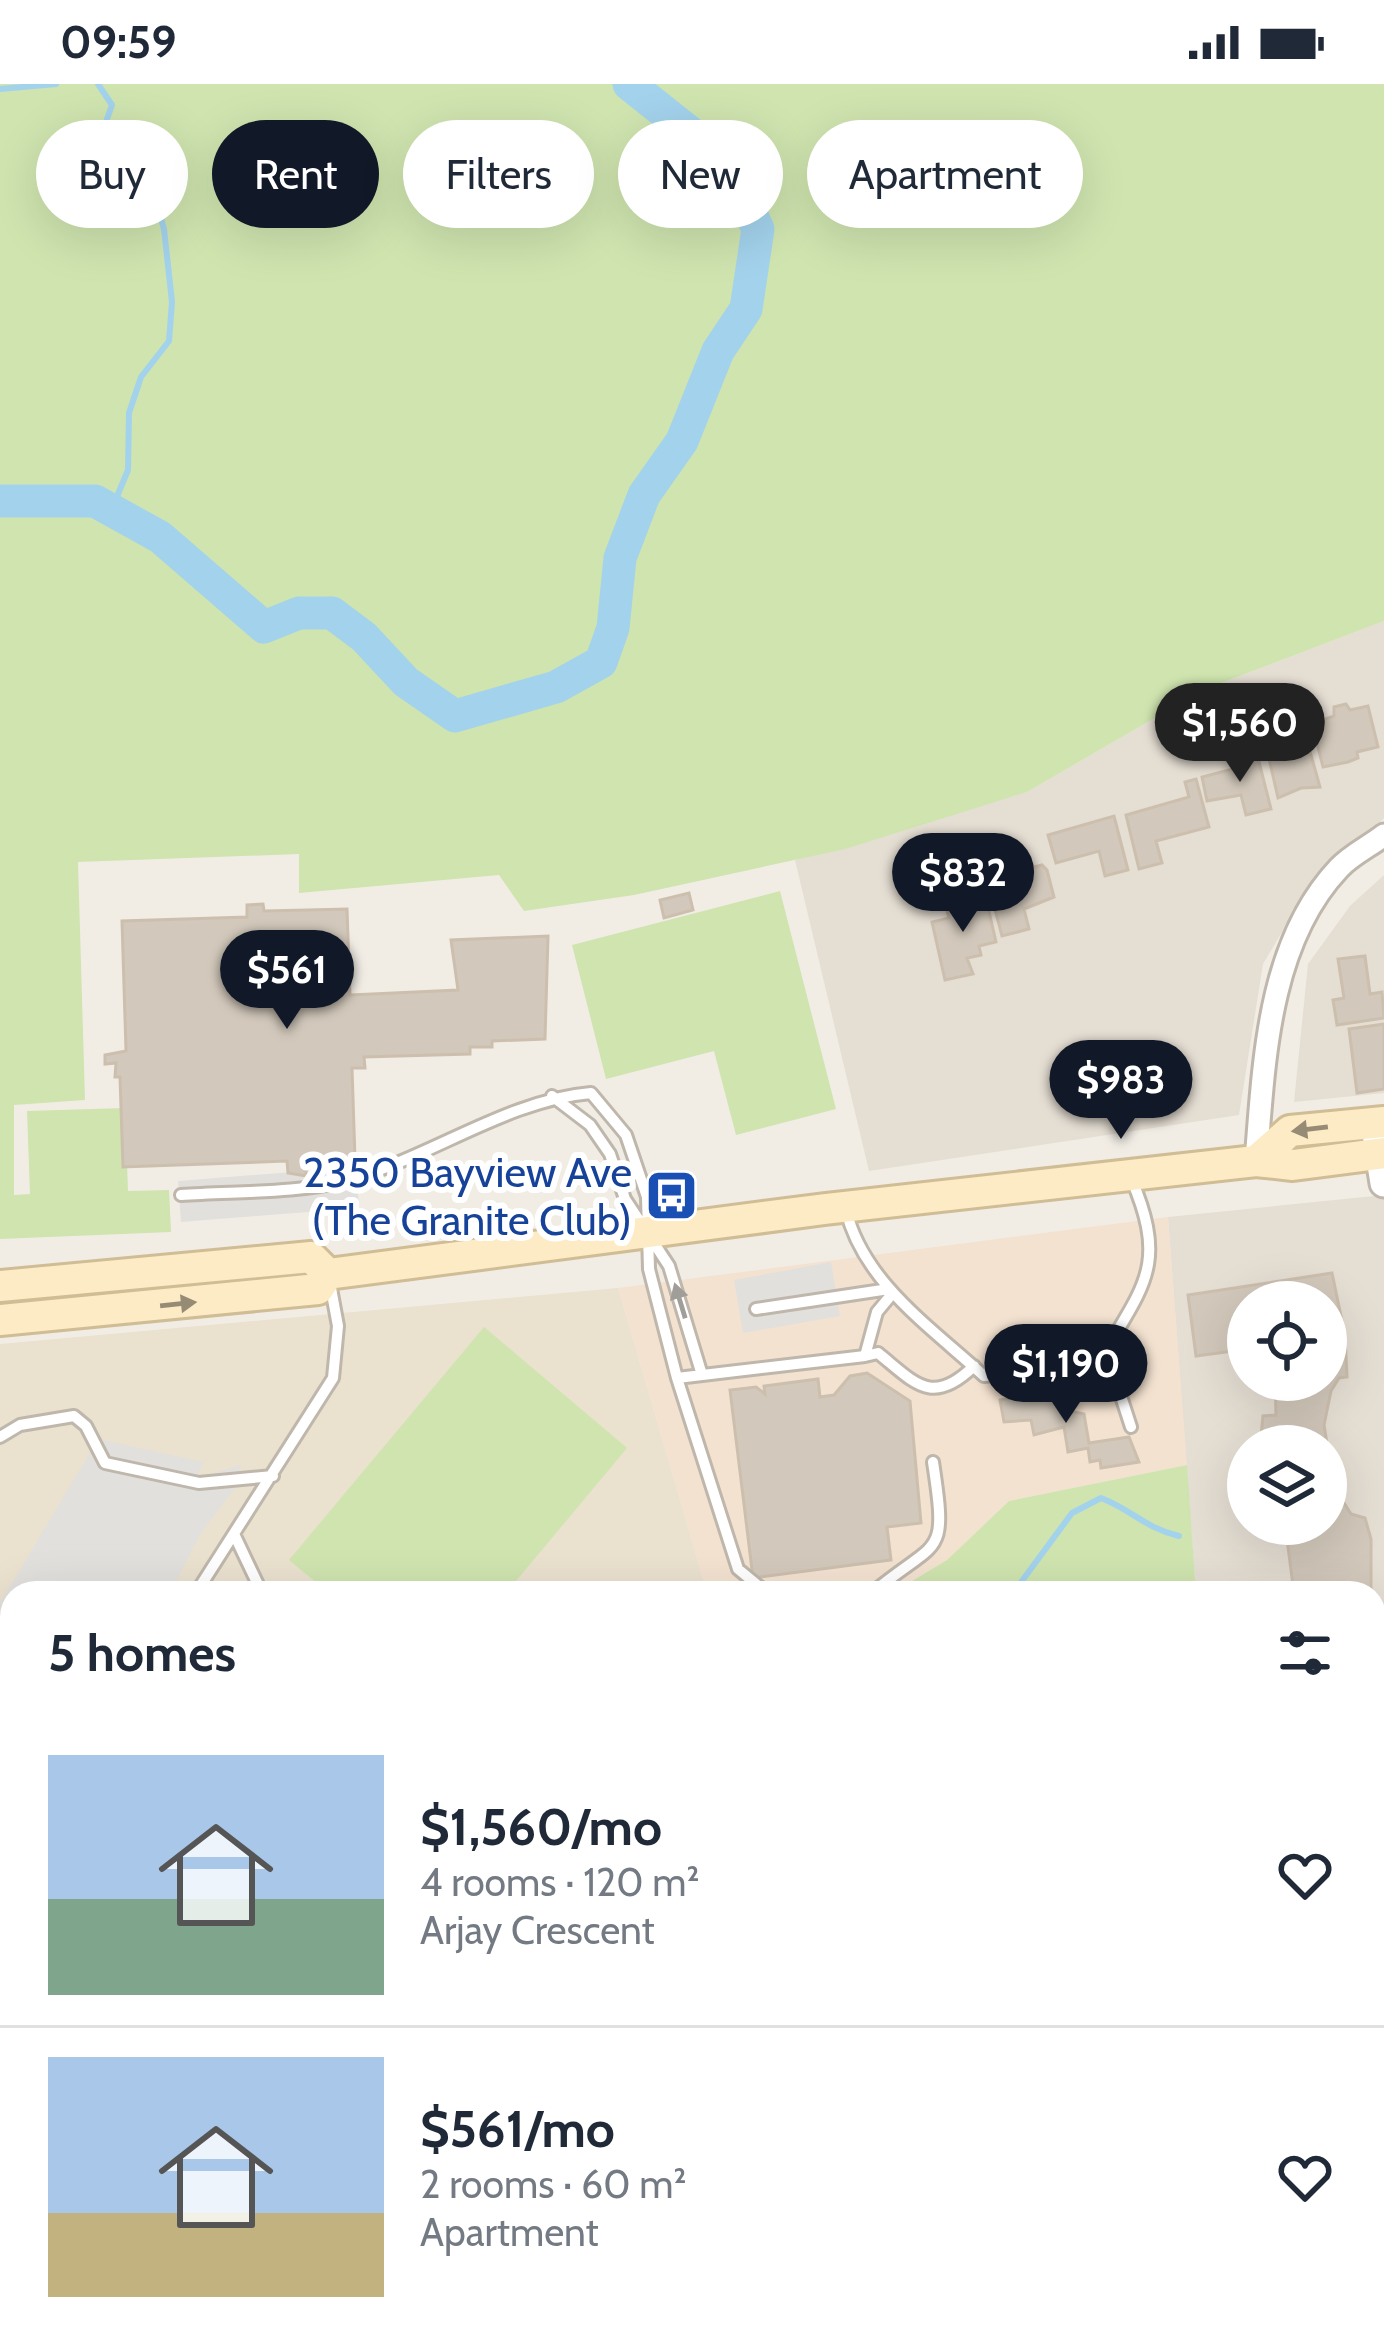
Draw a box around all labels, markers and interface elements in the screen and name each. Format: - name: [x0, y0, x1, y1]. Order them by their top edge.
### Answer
- text: 09:59: [60, 15, 177, 69]
- chip: Buy: [36, 120, 188, 228]
- chip: Rent: [212, 120, 379, 228]
- chip: Filters: [403, 120, 594, 228]
- chip: New: [618, 120, 783, 228]
- chip: Apartment: [807, 120, 1083, 228]
- pin: $1,560: [1142, 683, 1338, 785]
- text: $1,560: [1182, 698, 1298, 746]
- pin: $832: [892, 833, 1034, 935]
- text: $832: [919, 848, 1007, 896]
- pin: $561: [216, 930, 358, 1032]
- text: $561: [247, 945, 327, 993]
- pin: $983: [1050, 1040, 1192, 1142]
- text: $983: [1076, 1055, 1166, 1103]
- one-way arrow: [1290, 1120, 1328, 1139]
- place label: 2350 Bayview Ave (The Granite Club): [303, 1146, 632, 1246]
- bus stop icon: 2350 Bayview Ave (The Granite Club): [643, 1168, 699, 1224]
- map controls: [1227, 1281, 1347, 1545]
- button: locate: [1227, 1281, 1347, 1401]
- one-way arrow: [670, 1283, 688, 1319]
- one-way arrow: [160, 1295, 198, 1314]
- pin: $1,190: [968, 1324, 1164, 1426]
- text: $1,190: [1011, 1339, 1121, 1387]
- button: layers: [1227, 1425, 1347, 1545]
- icon: filters: [1272, 1620, 1338, 1686]
- text: 5 homes: [48, 1622, 236, 1684]
- text: $1,560/mo: [420, 1796, 662, 1858]
- icon: home: [144, 1803, 288, 1947]
- icon: heart: [1272, 1842, 1338, 1908]
- text: 4 rooms · 120 m²: [420, 1858, 700, 1906]
- text: Arjay Crescent: [420, 1906, 655, 1954]
- text: $561/mo: [420, 2098, 615, 2160]
- icon: home: [144, 2105, 288, 2249]
- icon: heart: [1272, 2144, 1338, 2210]
- text: 2 rooms · 60 m²: [420, 2160, 686, 2208]
- text: Apartment: [420, 2208, 599, 2256]

